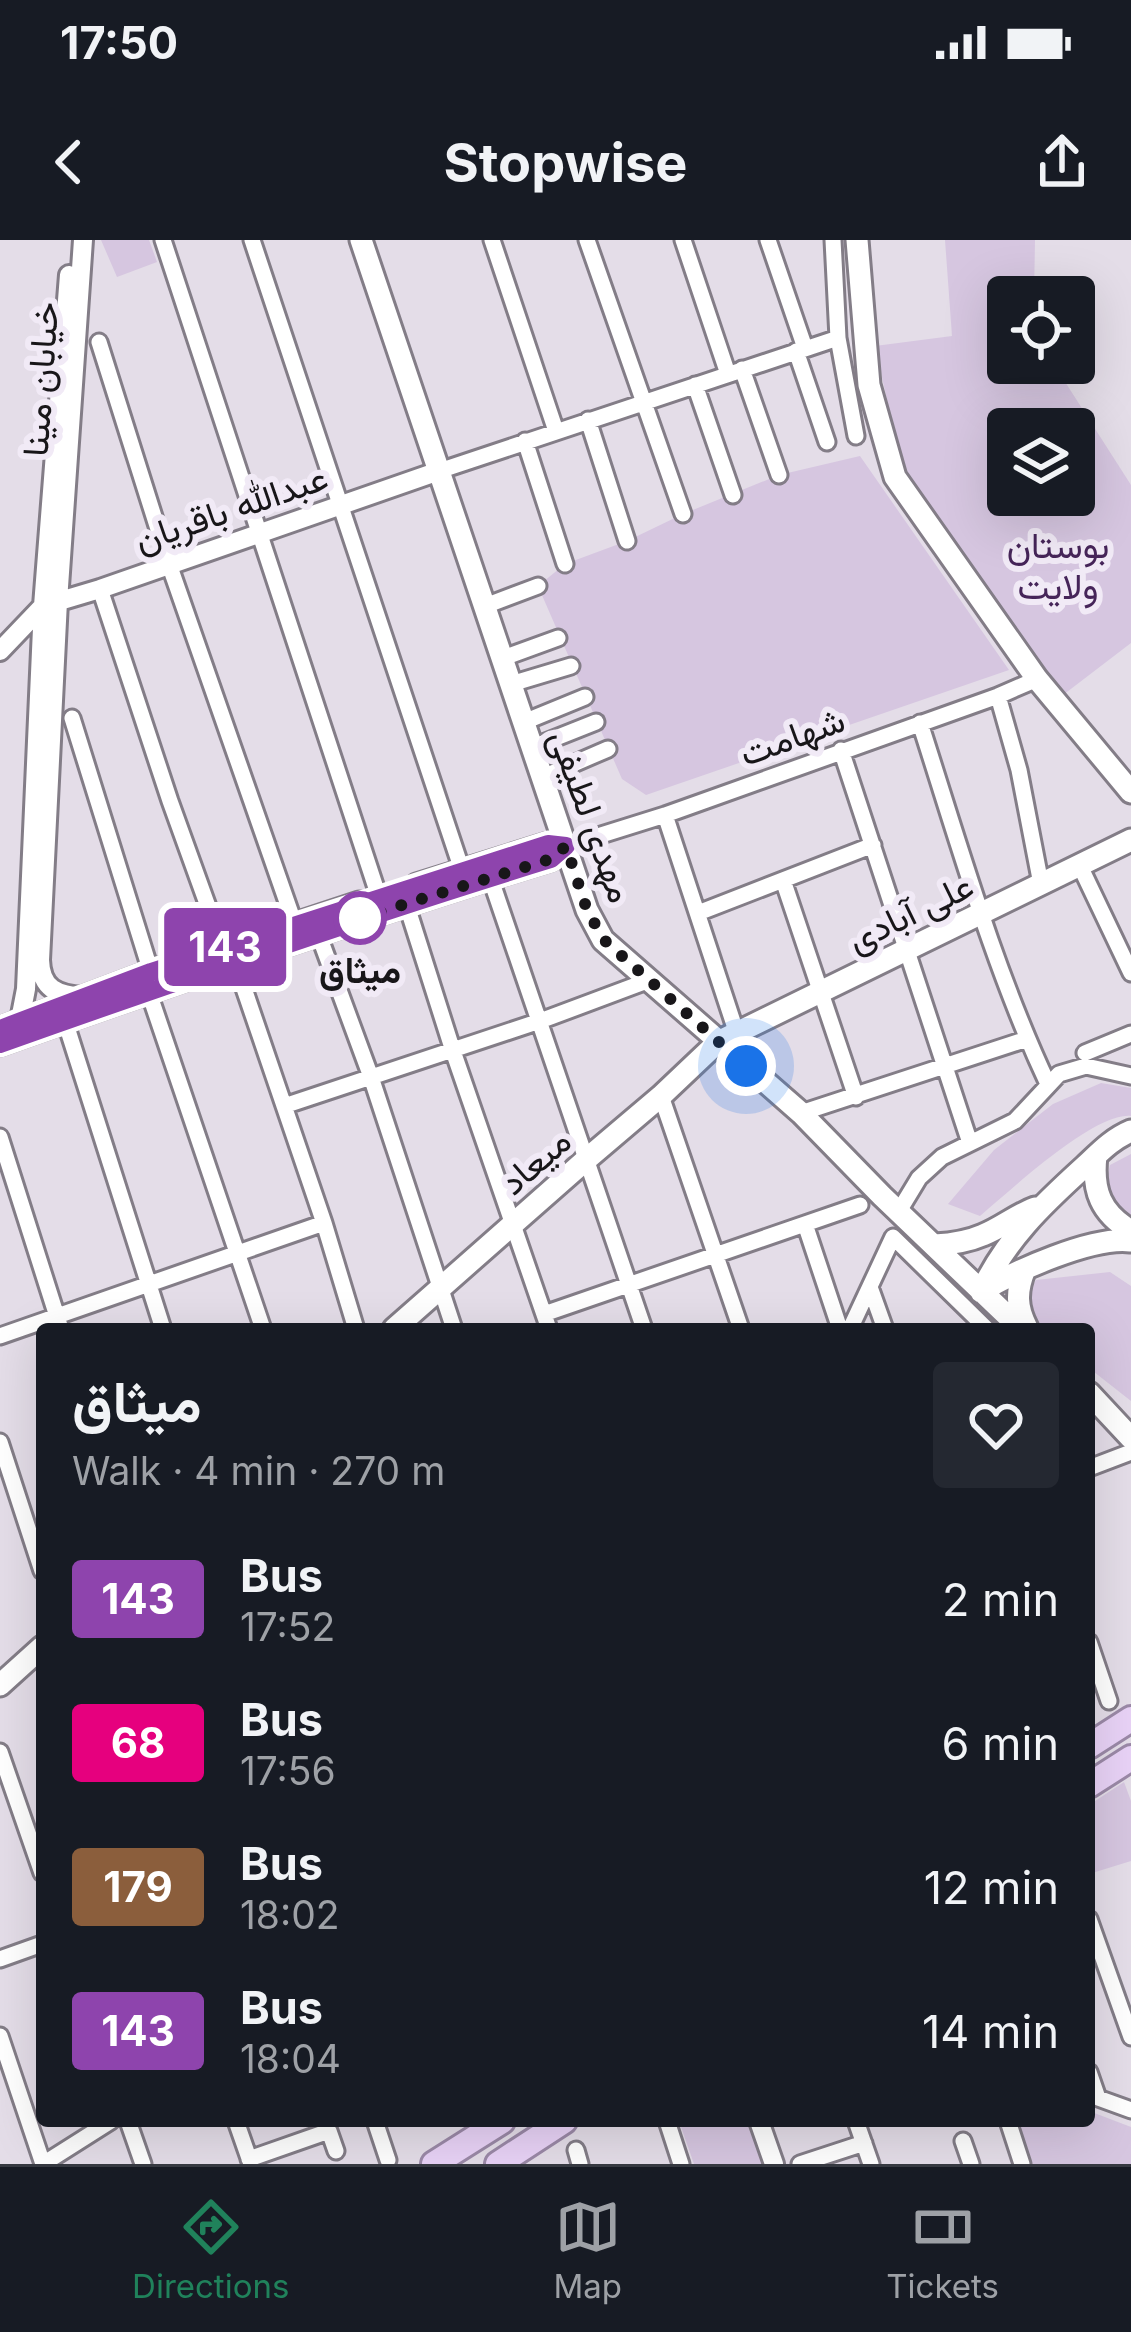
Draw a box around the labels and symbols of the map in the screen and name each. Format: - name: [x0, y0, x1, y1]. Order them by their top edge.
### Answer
- street label: خیابان مینا: [13, 300, 67, 458]
- street label: عبدالله باقریان: [129, 454, 334, 563]
- park label: بوستان ولایت: [1007, 523, 1109, 609]
- street label: شهامت: [734, 697, 851, 776]
- street label: مهدی لطیفی: [539, 724, 644, 909]
- street label: علی آبادی: [840, 863, 980, 961]
- marker: میثاق: [335, 893, 385, 943]
- line badge: 143: [156, 908, 294, 986]
- place label: میثاق: [319, 948, 401, 992]
- your location: [716, 1036, 776, 1096]
- street label: میعاد: [491, 1118, 579, 1204]

